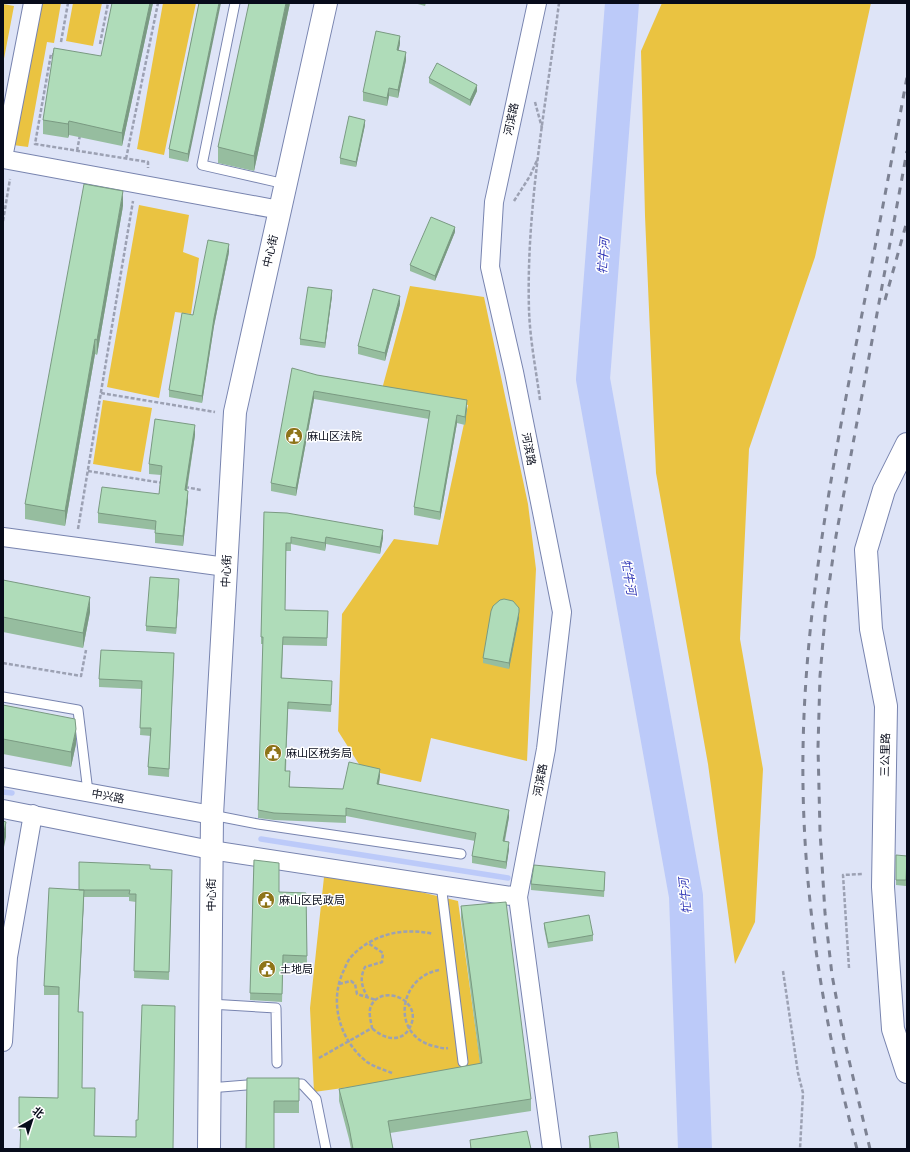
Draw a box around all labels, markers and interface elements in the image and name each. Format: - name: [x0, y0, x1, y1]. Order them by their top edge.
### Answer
- street label: 河滨路: [501, 101, 521, 137]
- street label: 中心街: [259, 233, 281, 269]
- water label: 牤牛河: [594, 236, 612, 274]
- public building icon: 麻山区法院: [284, 426, 304, 446]
- place label: 麻山区法院: [307, 429, 362, 443]
- street label: 河滨路: [519, 431, 539, 467]
- street label: 中心街: [218, 554, 234, 588]
- water label: 牤牛河: [618, 558, 640, 598]
- street label: 三公里路: [878, 733, 892, 777]
- public building icon: 麻山区税务局: [263, 743, 283, 763]
- place label: 麻山区税务局: [286, 746, 352, 760]
- street label: 河滨路: [530, 763, 550, 797]
- street label: 中兴路: [91, 786, 125, 806]
- water label: 牤牛河: [675, 875, 694, 915]
- street label: 中心街: [204, 879, 218, 912]
- public building icon: 麻山区民政局: [256, 890, 276, 910]
- place label: 麻山区民政局: [279, 893, 345, 907]
- public building icon: 土地局: [257, 959, 277, 979]
- place label: 土地局: [280, 962, 313, 976]
- north arrow: [12, 1100, 52, 1140]
- text: 北: [30, 1103, 47, 1121]

